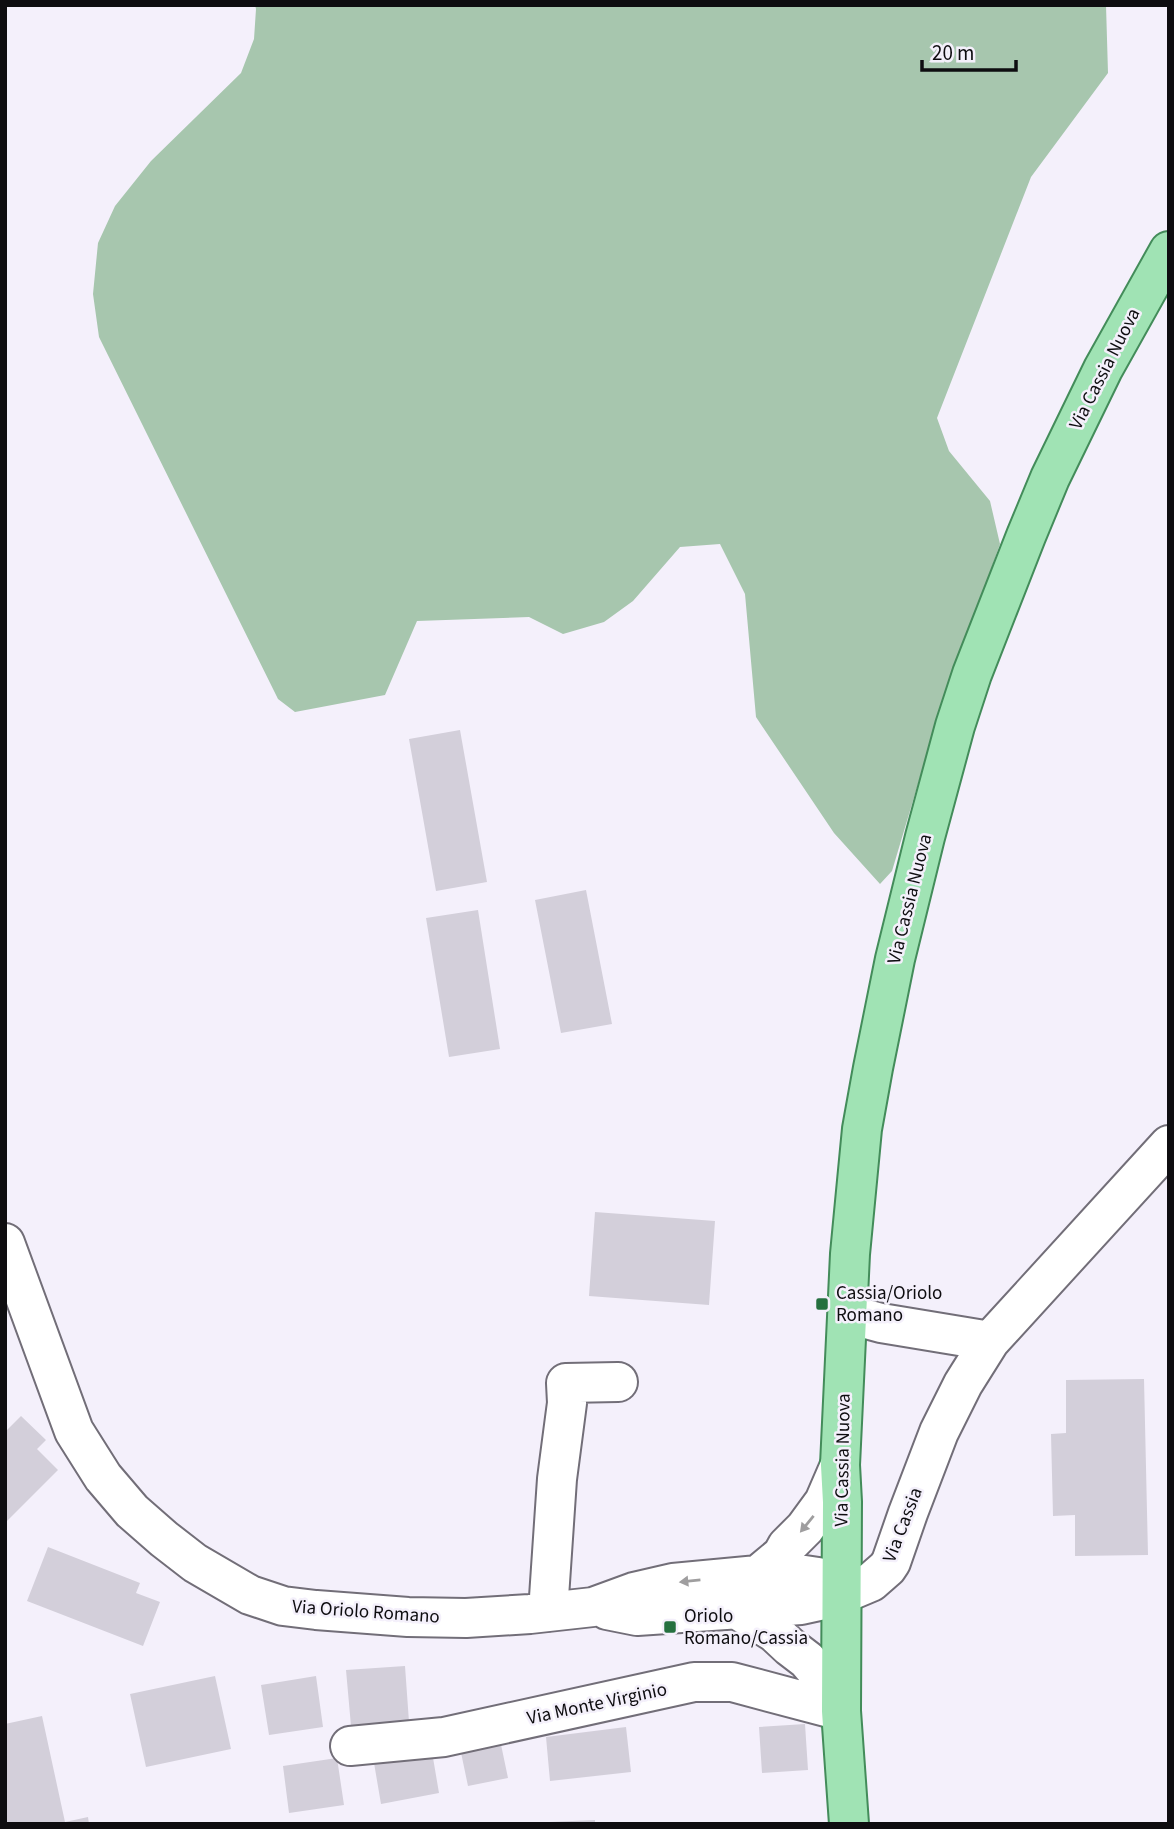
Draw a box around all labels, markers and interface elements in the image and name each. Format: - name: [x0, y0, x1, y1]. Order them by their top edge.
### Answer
- scale bar: [922, 28, 1016, 72]
- text: 20 m: [932, 38, 974, 68]
- street label: Via Cassia Nuova: [1063, 304, 1147, 434]
- street label: Via Cassia Nuova: [881, 831, 939, 967]
- place label: Cassia/Oriolo Romano: [836, 1280, 942, 1329]
- marker: Cassia/Oriolo Romano: [814, 1296, 830, 1312]
- street label: Via Cassia Nuova: [828, 1393, 858, 1527]
- street label: Via Cassia: [876, 1484, 930, 1566]
- one-way arrow: [799, 1515, 814, 1533]
- one-way arrow: [679, 1576, 701, 1587]
- street label: Via Oriolo Romano: [291, 1593, 441, 1631]
- place label: Oriolo Romano/Cassia: [684, 1603, 808, 1652]
- marker: Oriolo Romano/Cassia: [662, 1619, 678, 1635]
- street label: Via Monte Virginio: [525, 1676, 669, 1732]

